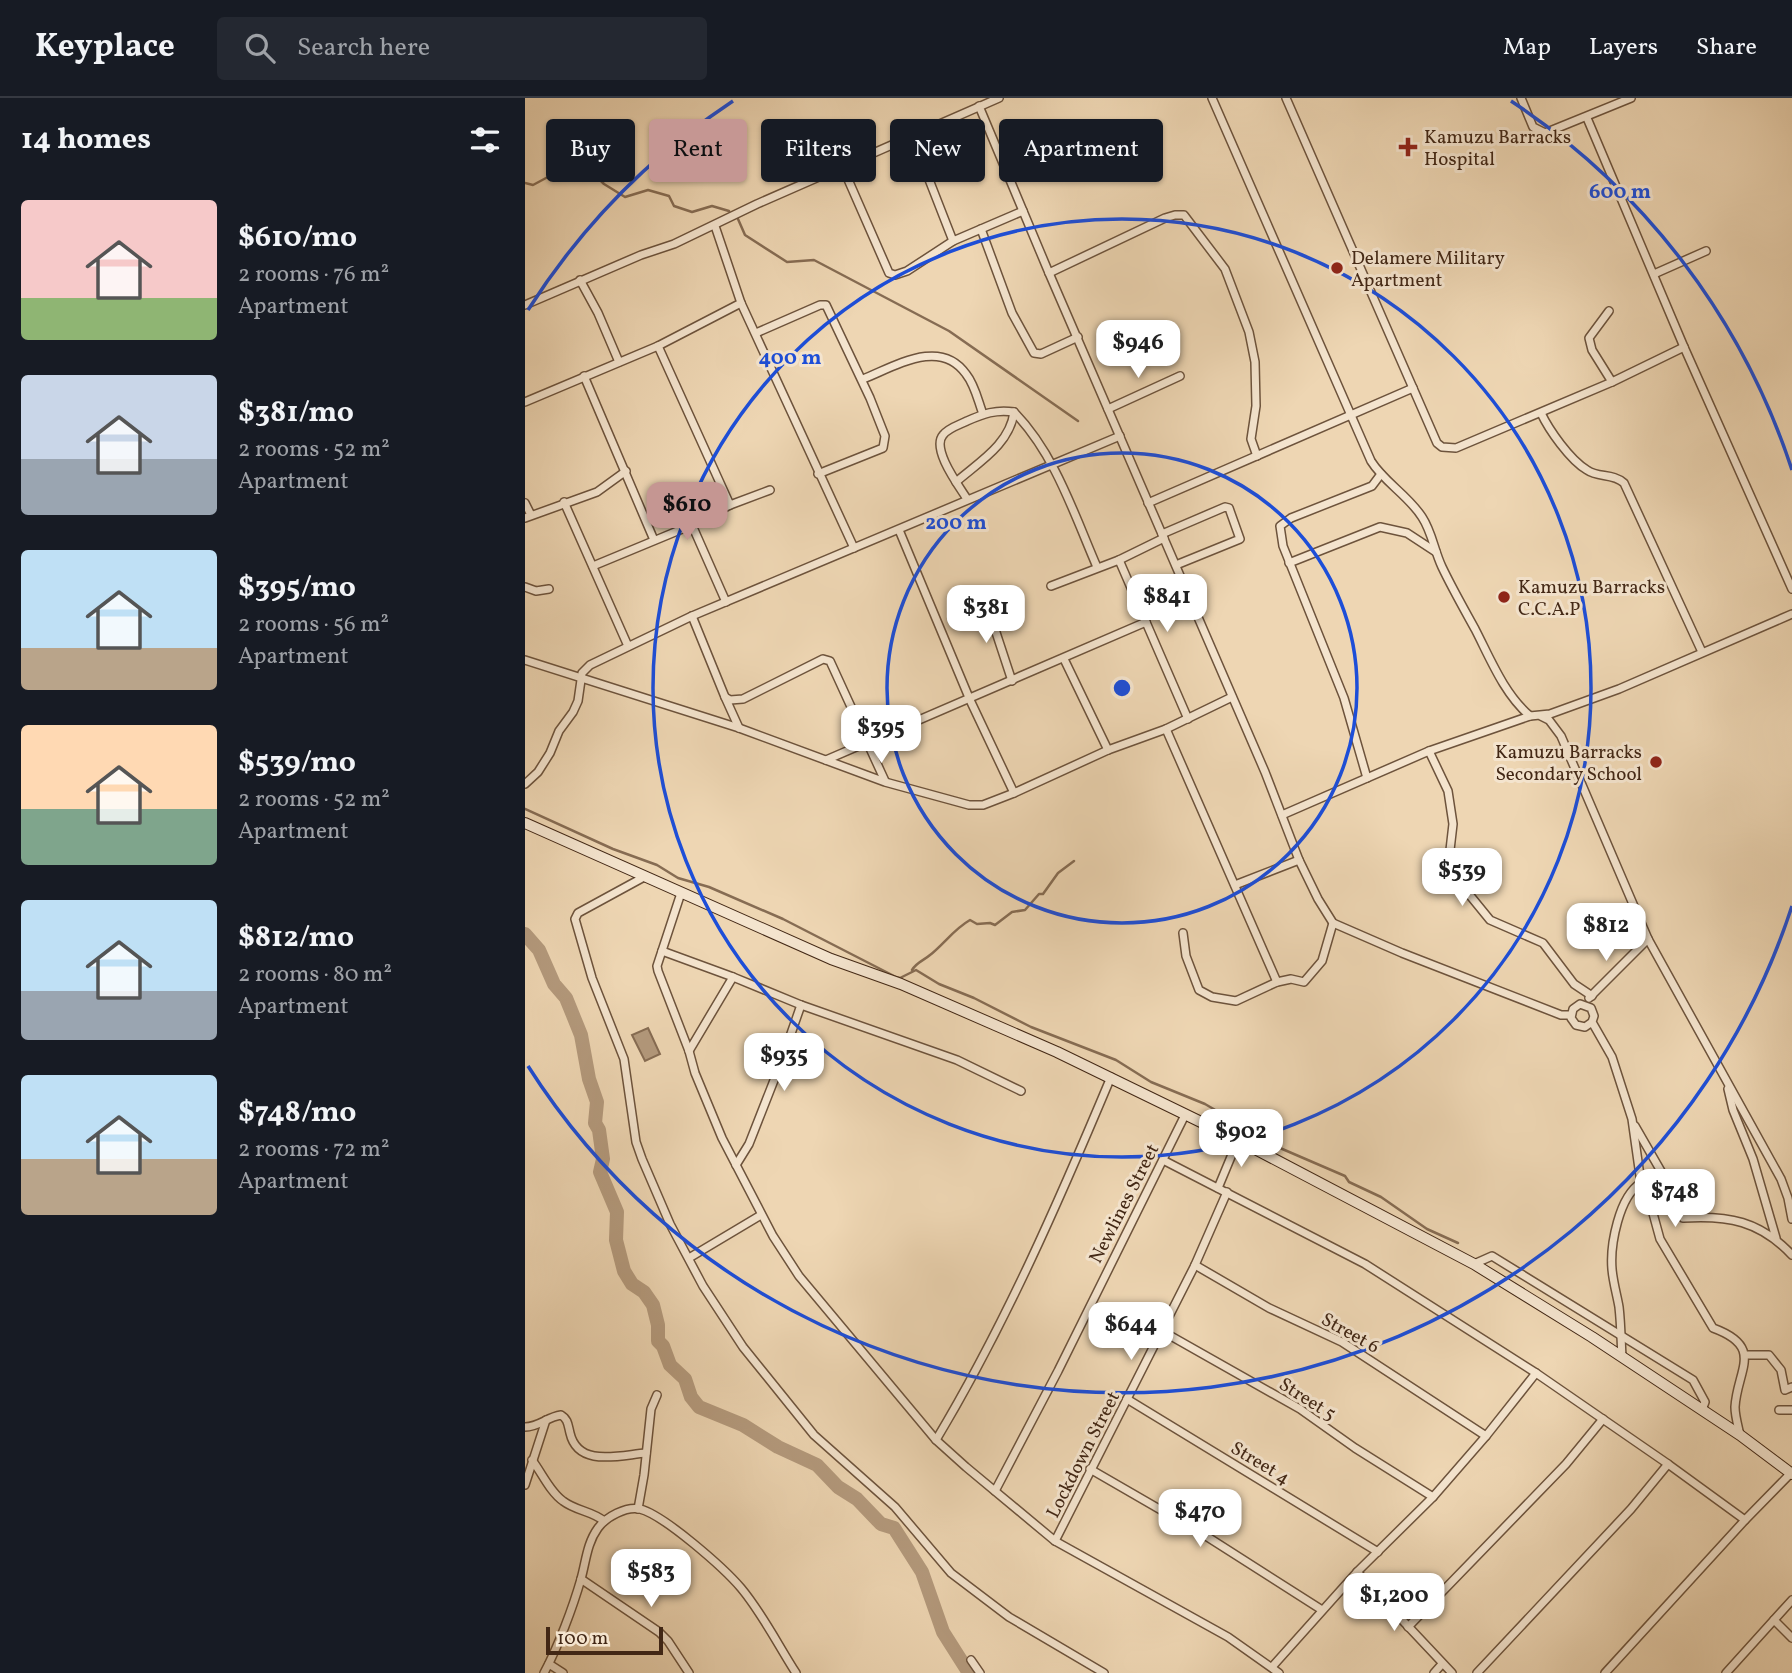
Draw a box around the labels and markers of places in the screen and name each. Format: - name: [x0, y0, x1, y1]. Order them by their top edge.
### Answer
- place label: Kamuzu Barracks Hospital: [1424, 125, 1571, 173]
- marker: Kamuzu Barracks Hospital: [1398, 137, 1418, 157]
- place label: Delamere Military Apartment: [1351, 246, 1505, 294]
- marker: Delamere Military Apartment: [1329, 260, 1345, 276]
- pin: $946: [1097, 320, 1179, 380]
- pin: $610: [646, 482, 728, 542]
- pin: $841: [1126, 574, 1208, 634]
- place label: Kamuzu Barracks C.C.A.P: [1518, 575, 1665, 623]
- pin: $381: [945, 586, 1027, 645]
- marker: Kamuzu Barracks C.C.A.P: [1496, 589, 1512, 605]
- centre of rings: [1110, 676, 1134, 700]
- pin: $395: [840, 706, 922, 765]
- place label: Kamuzu Barracks Secondary School: [1495, 740, 1642, 788]
- marker: Kamuzu Barracks Secondary School: [1648, 754, 1664, 770]
- pin: $539: [1421, 848, 1503, 908]
- pin: $812: [1565, 904, 1647, 963]
- pin: $935: [743, 1034, 825, 1093]
- pin: $902: [1200, 1110, 1282, 1169]
- pin: $748: [1634, 1170, 1716, 1229]
- pin: $644: [1090, 1302, 1172, 1362]
- pin: $470: [1159, 1490, 1241, 1549]
- pin: $583: [610, 1550, 692, 1609]
- pin: $1,200: [1337, 1574, 1451, 1633]

